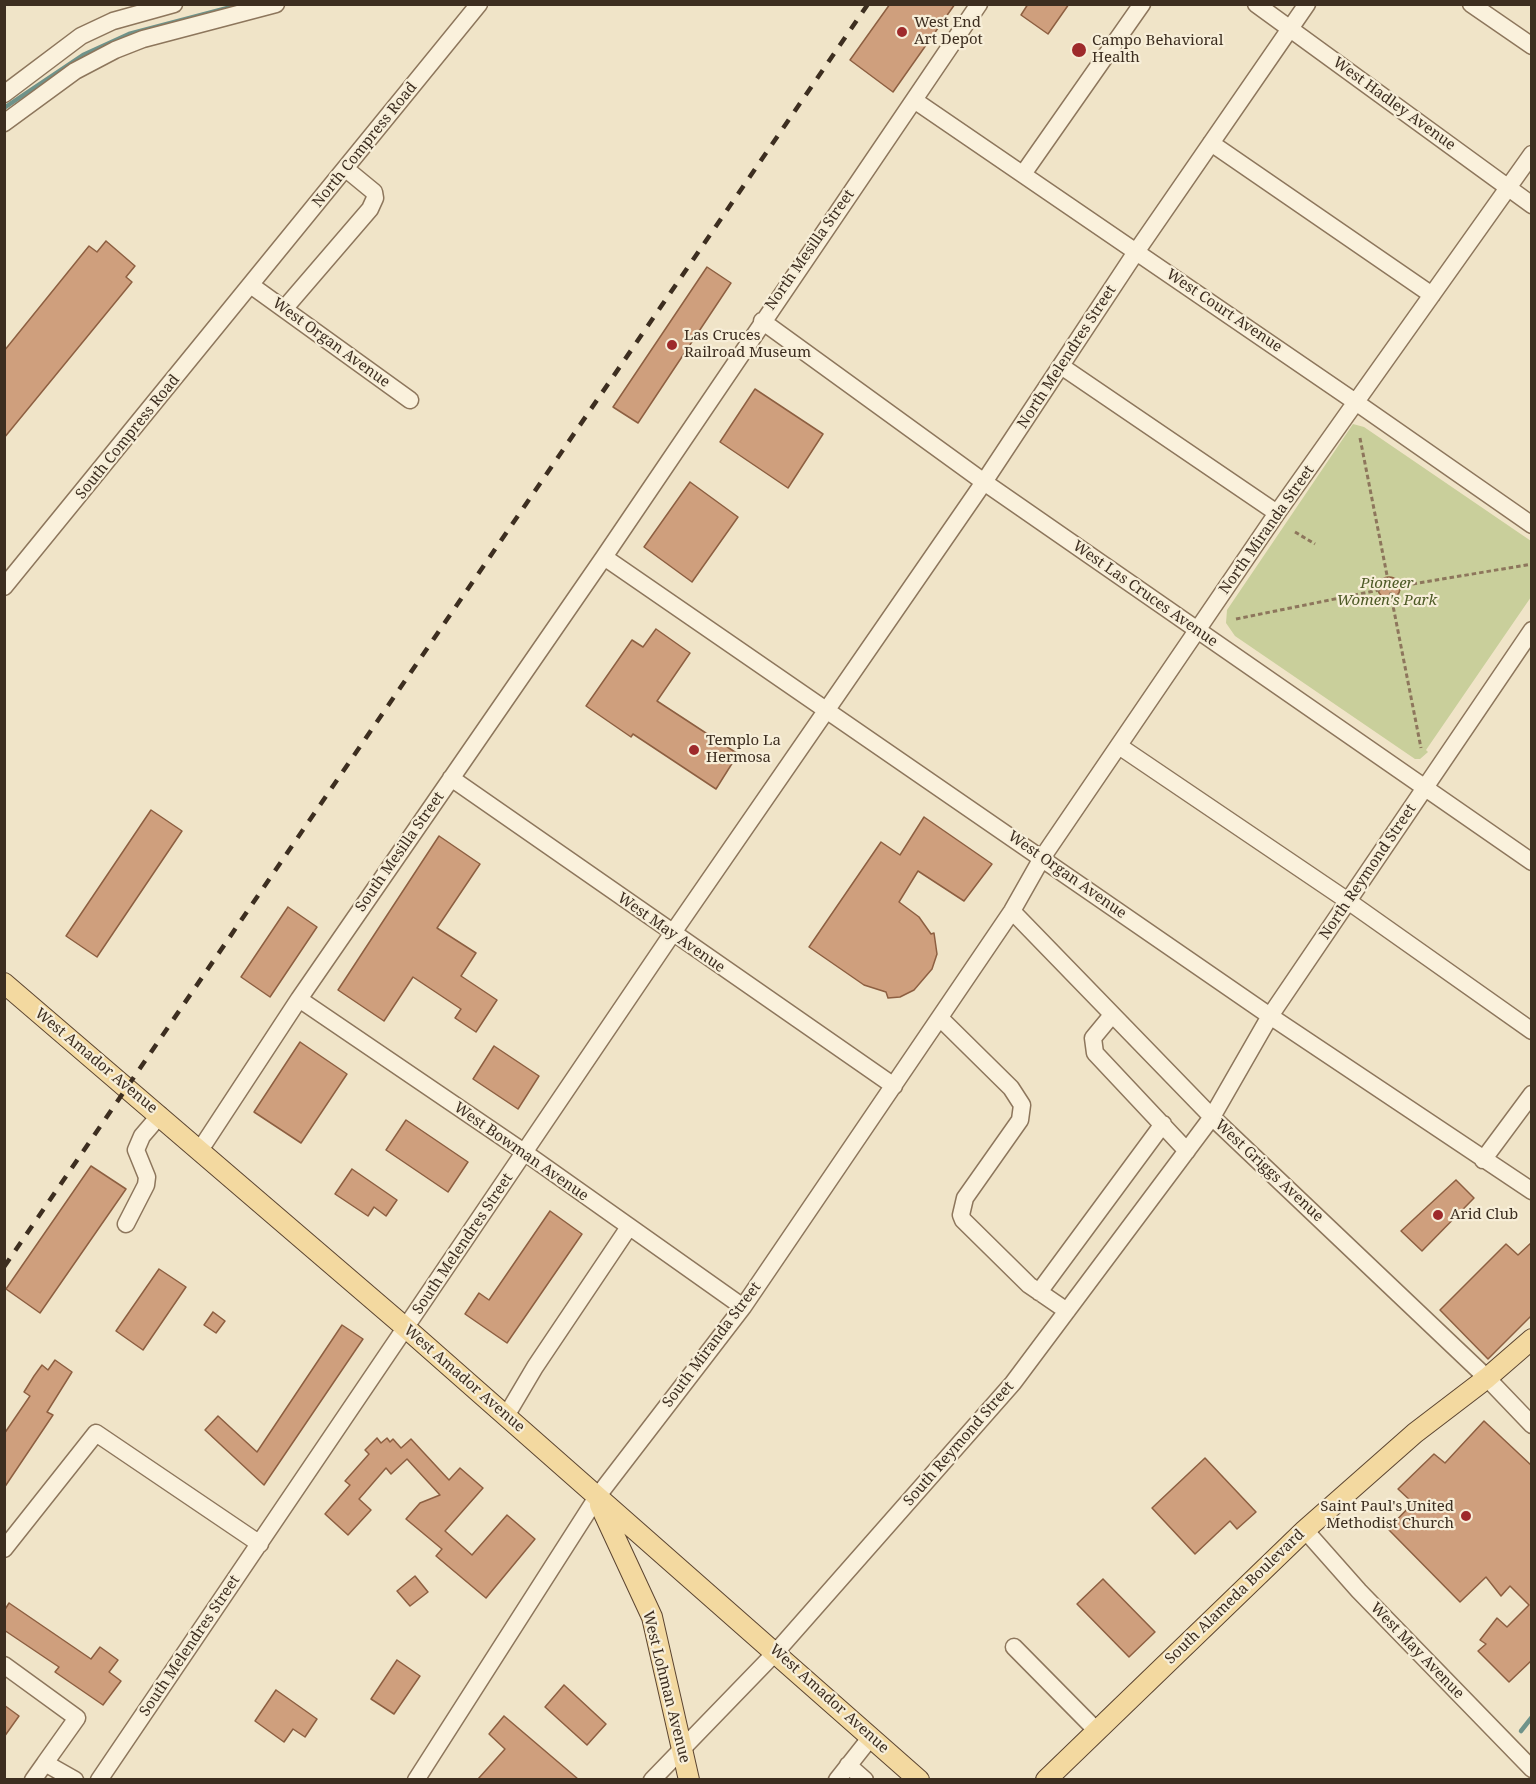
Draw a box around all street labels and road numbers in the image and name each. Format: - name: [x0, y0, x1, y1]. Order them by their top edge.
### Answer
- street label: West Hadley Avenue: [1329, 54, 1459, 154]
- street label: North Compress Road: [309, 79, 421, 211]
- street label: North Mesilla Street: [762, 186, 858, 314]
- street label: West Court Avenue: [1163, 266, 1285, 356]
- street label: North Melendres Street: [1014, 282, 1120, 432]
- street label: West Organ Avenue: [269, 294, 393, 392]
- street label: South Compress Road: [72, 371, 184, 503]
- street label: North Miranda Street: [1216, 462, 1318, 598]
- street label: West Las Cruces Avenue: [1069, 537, 1221, 651]
- street label: South Mesilla Street: [352, 789, 448, 915]
- street label: North Reymond Street: [1316, 801, 1420, 943]
- street label: West Organ Avenue: [1004, 827, 1130, 923]
- street label: West May Avenue: [614, 889, 728, 977]
- street label: West Amador Avenue: [31, 1004, 161, 1118]
- street label: West Bowman Avenue: [450, 1099, 592, 1205]
- street label: West Griggs Avenue: [1211, 1116, 1327, 1226]
- street label: South Melendres Street: [409, 1170, 517, 1318]
- street label: South Miranda Street: [659, 1279, 765, 1411]
- street label: West Amador Avenue: [400, 1322, 528, 1436]
- street label: South Reymond Street: [900, 1378, 1018, 1510]
- street label: South Alameda Boulevard: [1162, 1526, 1308, 1668]
- street label: South Melendres Street: [136, 1572, 244, 1720]
- street label: West May Avenue: [1366, 1599, 1468, 1703]
- street label: West Lohman Avenue: [638, 1609, 694, 1765]
- street label: West Amador Avenue: [766, 1641, 892, 1757]

